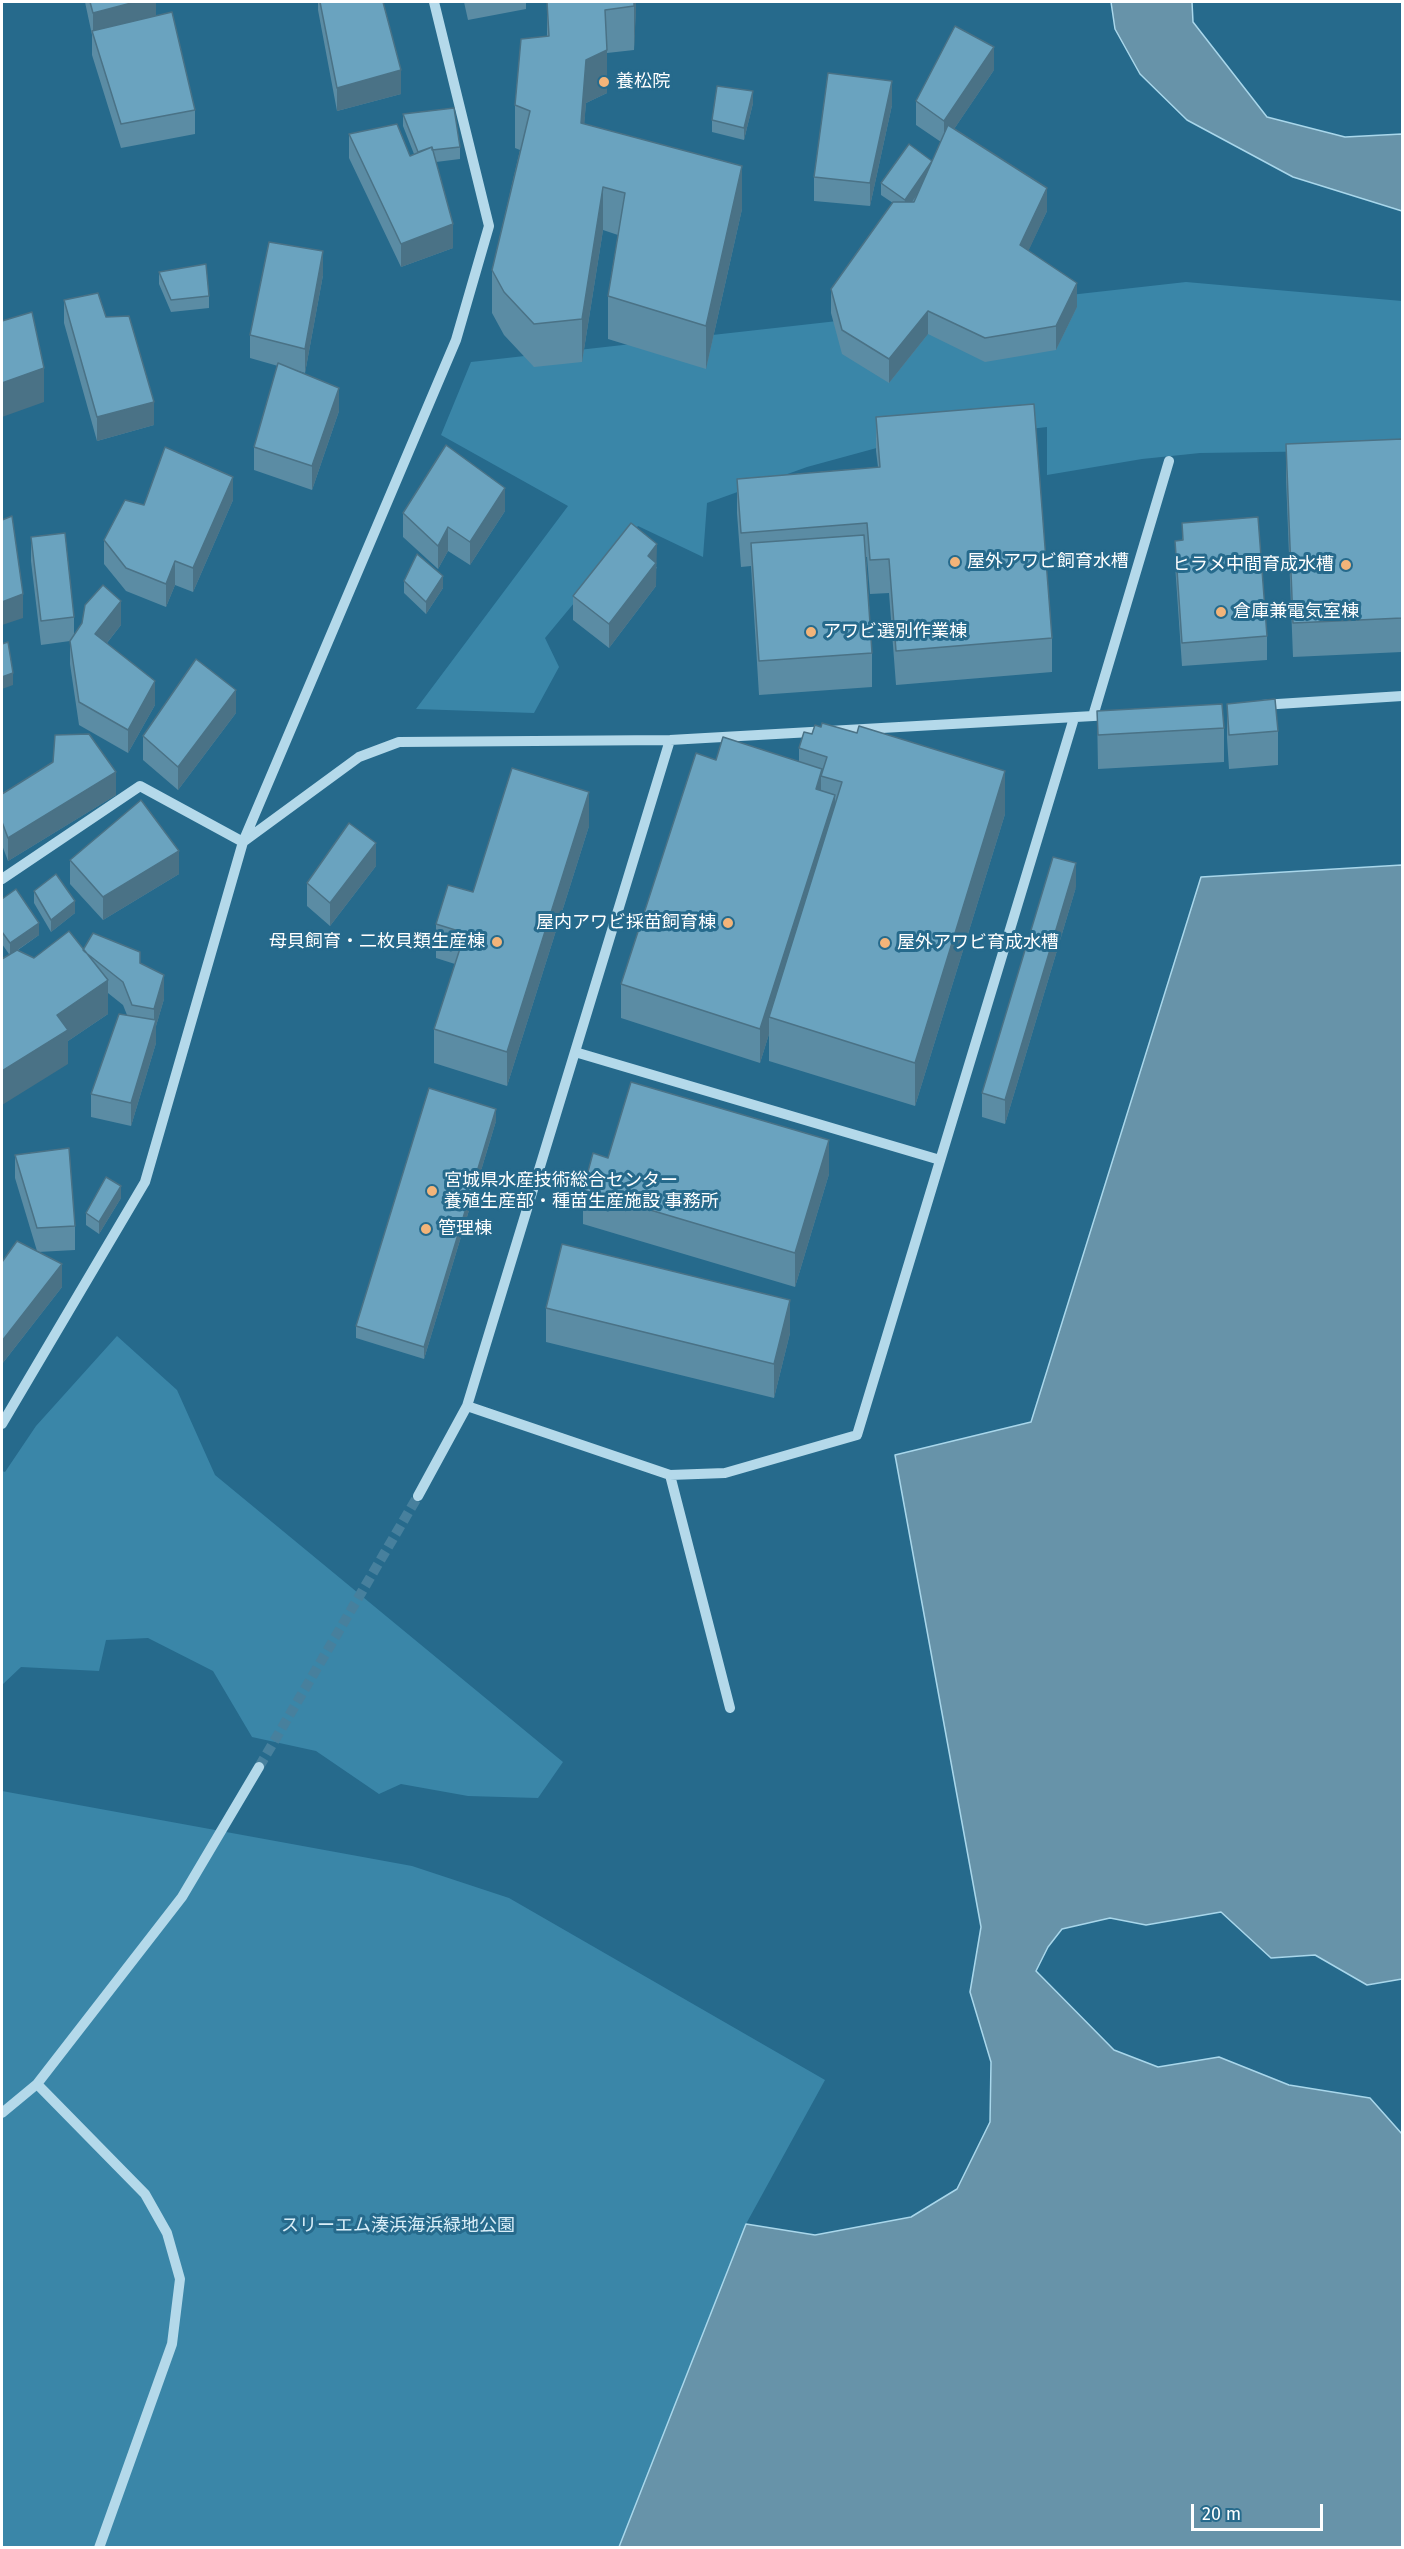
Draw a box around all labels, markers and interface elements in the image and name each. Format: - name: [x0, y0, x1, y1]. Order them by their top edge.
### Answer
- place label: 養松院: [616, 71, 670, 93]
- marker: 養松院: [597, 75, 611, 89]
- place label: 屋外アワビ飼育水槽: [967, 551, 1129, 573]
- place label: ヒラメ中間育成水槽: [1172, 554, 1334, 576]
- marker: 屋外アワビ飼育水槽: [948, 555, 962, 569]
- marker: ヒラメ中間育成水槽: [1339, 558, 1353, 572]
- place label: 倉庫兼電気室棟: [1233, 601, 1359, 623]
- marker: 倉庫兼電気室棟: [1214, 605, 1228, 619]
- place label: アワビ選別作業棟: [823, 621, 967, 643]
- marker: アワビ選別作業棟: [804, 625, 818, 639]
- place label: 屋内アワビ採苗飼育棟: [536, 912, 716, 934]
- marker: 屋内アワビ採苗飼育棟: [721, 916, 735, 930]
- place label: 母貝飼育・二枚貝類生産棟: [269, 931, 485, 953]
- place label: 屋外アワビ育成水槽: [897, 932, 1059, 954]
- marker: 母貝飼育・二枚貝類生産棟: [490, 935, 504, 949]
- marker: 屋外アワビ育成水槽: [878, 936, 892, 950]
- place label: 宮城県水産技術総合センター 養殖生産部・種苗生産施設 事務所: [444, 1170, 719, 1212]
- marker: 宮城県水産技術総合センター 養殖生産部・種苗生産施設 事務所: [425, 1184, 439, 1198]
- place label: 管理棟: [438, 1218, 492, 1240]
- marker: 管理棟: [419, 1222, 433, 1236]
- park label: スリーエム湊浜海浜緑地公園: [281, 2215, 515, 2237]
- scale bar: [1194, 2492, 1326, 2530]
- text: 20 m: [1202, 2503, 1241, 2525]

